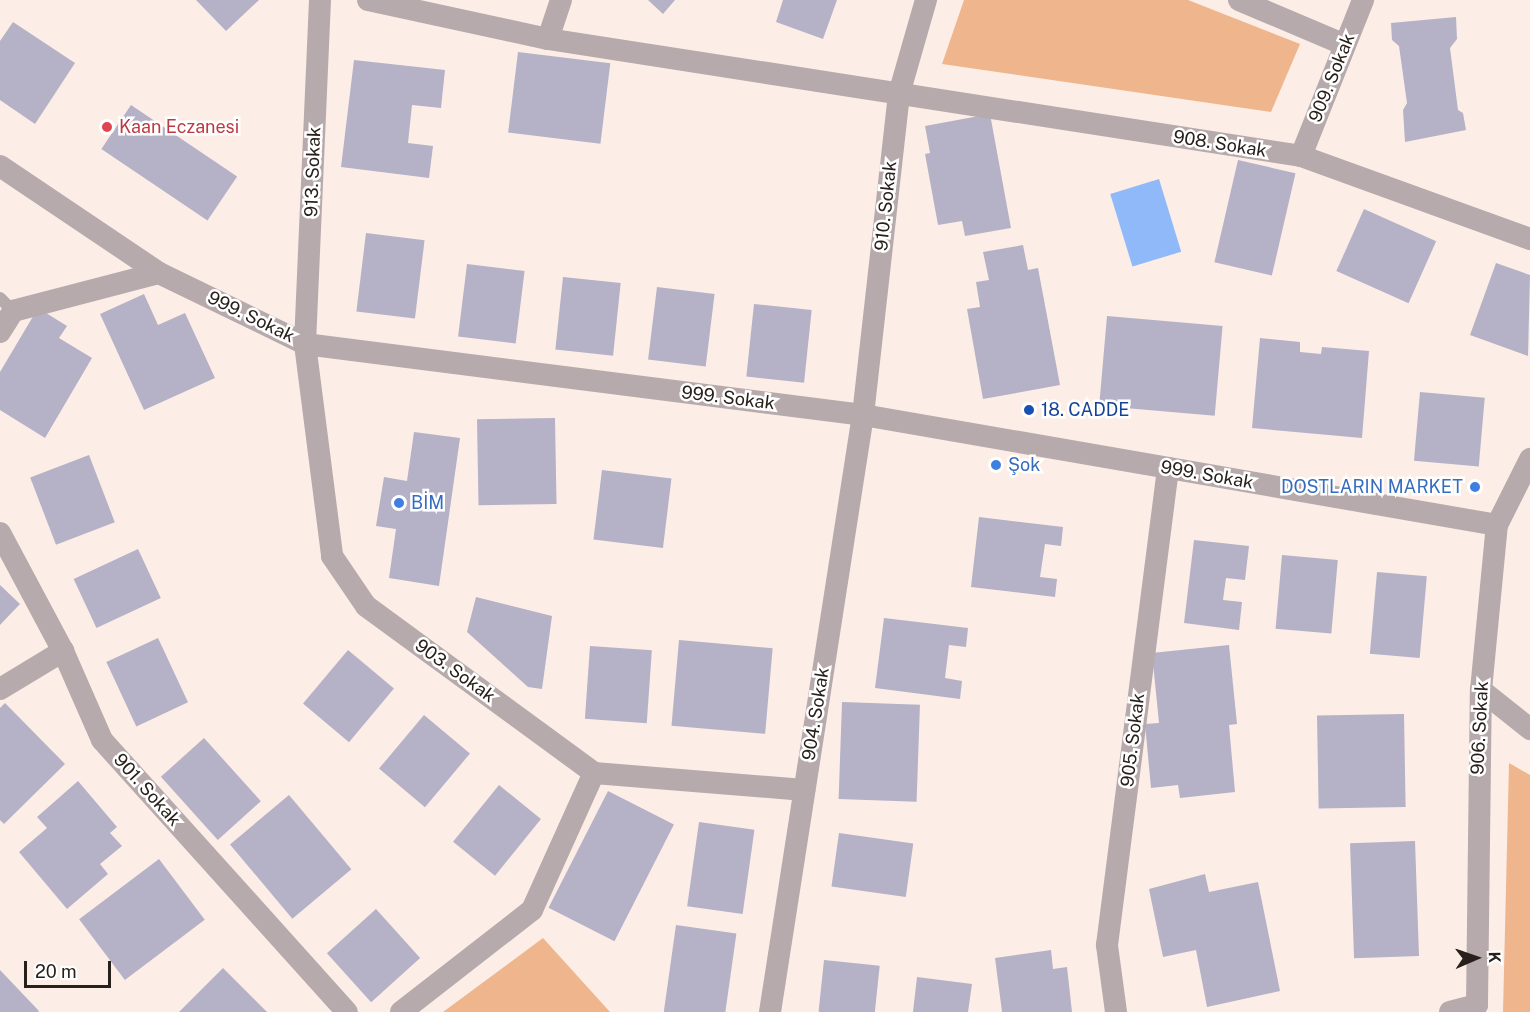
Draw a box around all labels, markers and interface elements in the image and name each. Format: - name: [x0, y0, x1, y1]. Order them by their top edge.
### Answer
- street label: 909. Sokak: [1304, 30, 1360, 126]
- place label: Kaan Eczanesi: [119, 116, 239, 138]
- marker: Kaan Eczanesi: [100, 120, 114, 134]
- street label: 913. Sokak: [301, 126, 325, 218]
- street label: 908. Sokak: [1172, 126, 1268, 162]
- street label: 910. Sokak: [871, 160, 901, 252]
- street label: 999. Sokak: [204, 287, 298, 347]
- street label: 999. Sokak: [680, 382, 776, 414]
- place label: 18. CADDE: [1041, 399, 1129, 421]
- marker: 18. CADDE: [1022, 403, 1036, 417]
- place label: Şok: [1008, 454, 1040, 476]
- street label: 999. Sokak: [1159, 456, 1255, 494]
- marker: Şok: [989, 458, 1003, 472]
- place label: DOSTLARIN MARKET: [1281, 476, 1463, 498]
- marker: DOSTLARIN MARKET: [1468, 480, 1482, 494]
- place label: BİM: [411, 492, 444, 514]
- marker: BİM: [392, 496, 406, 510]
- street label: 903. Sokak: [411, 635, 499, 707]
- street label: 904. Sokak: [798, 666, 834, 762]
- street label: 906. Sokak: [1467, 681, 1493, 775]
- street label: 905. Sokak: [1117, 692, 1149, 788]
- street label: 901. Sokak: [109, 749, 185, 831]
- north arrow: [1446, 928, 1506, 988]
- scale bar: [27, 949, 114, 987]
- text: K: [1485, 951, 1504, 963]
- text: 20 m: [35, 961, 77, 982]

